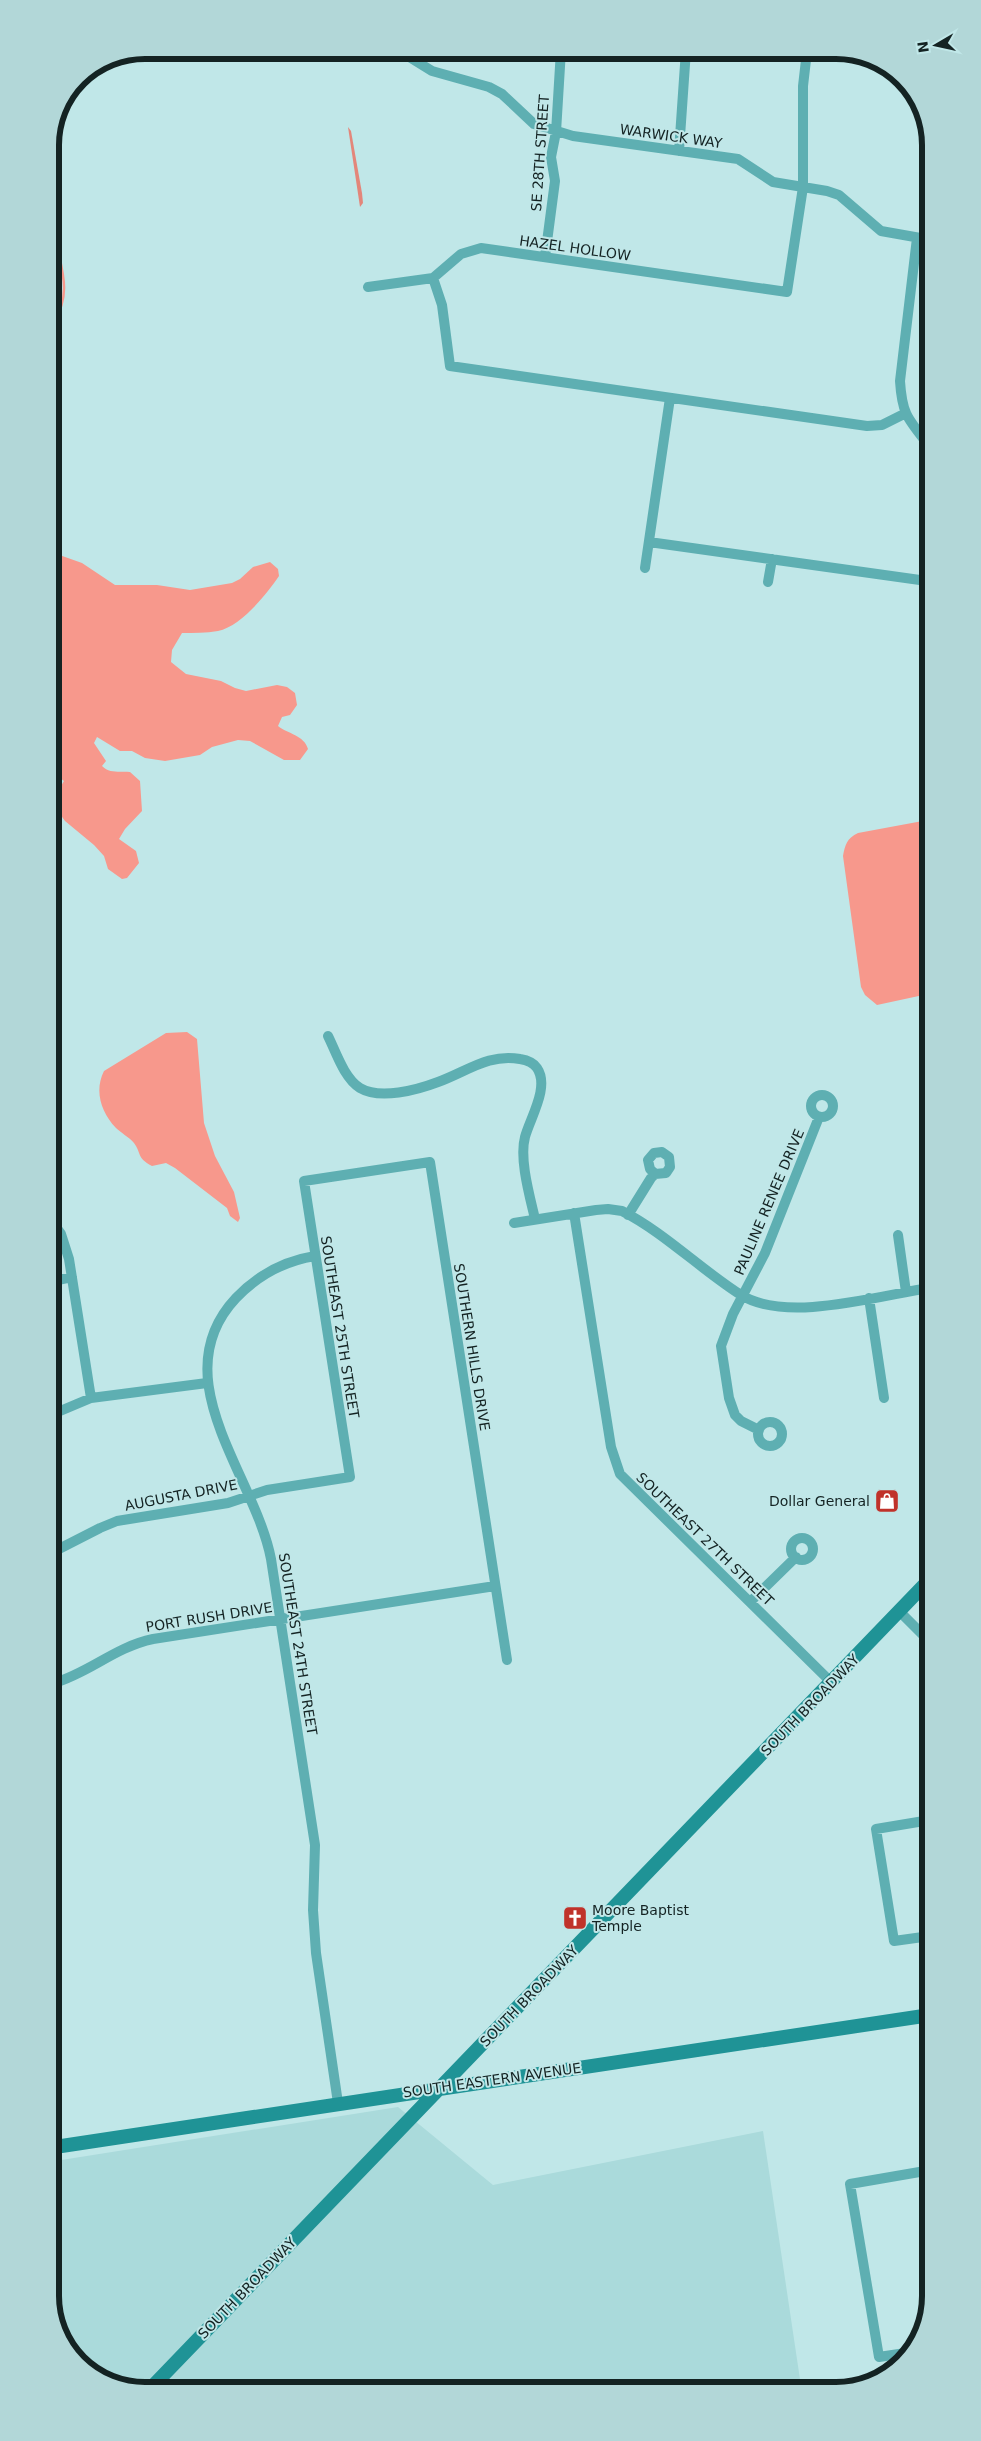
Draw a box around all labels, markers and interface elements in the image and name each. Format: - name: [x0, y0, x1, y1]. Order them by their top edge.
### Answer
- north arrow: [911, 20, 961, 70]
- text: N: [914, 40, 932, 54]
- street label: SE 28TH STREET: [528, 94, 552, 212]
- street label: WARWICK WAY: [619, 121, 724, 151]
- street label: HAZEL HOLLOW: [518, 232, 632, 264]
- street label: PAULINE RENEE DRIVE: [731, 1126, 807, 1278]
- street label: SOUTHEAST 25TH STREET: [318, 1235, 362, 1420]
- street label: SOUTHERN HILLS DRIVE: [451, 1262, 493, 1432]
- street label: SOUTHEAST 27TH STREET: [633, 1469, 777, 1609]
- street label: AUGUSTA DRIVE: [123, 1476, 239, 1514]
- shop icon: Dollar General: [874, 1488, 900, 1514]
- place label: Dollar General: [769, 1493, 870, 1509]
- street label: SOUTHEAST 24TH STREET: [276, 1552, 320, 1737]
- street label: PORT RUSH DRIVE: [144, 1599, 274, 1635]
- street label: SOUTH BROADWAY: [758, 1651, 863, 1759]
- place label: Moore Baptist Temple: [591, 1902, 689, 1934]
- church icon: Moore Baptist Temple: [562, 1905, 588, 1931]
- street label: SOUTH BROADWAY: [477, 1942, 582, 2050]
- street label: SOUTH EASTERN AVENUE: [402, 2060, 582, 2100]
- street label: SOUTH BROADWAY: [195, 2234, 300, 2342]

